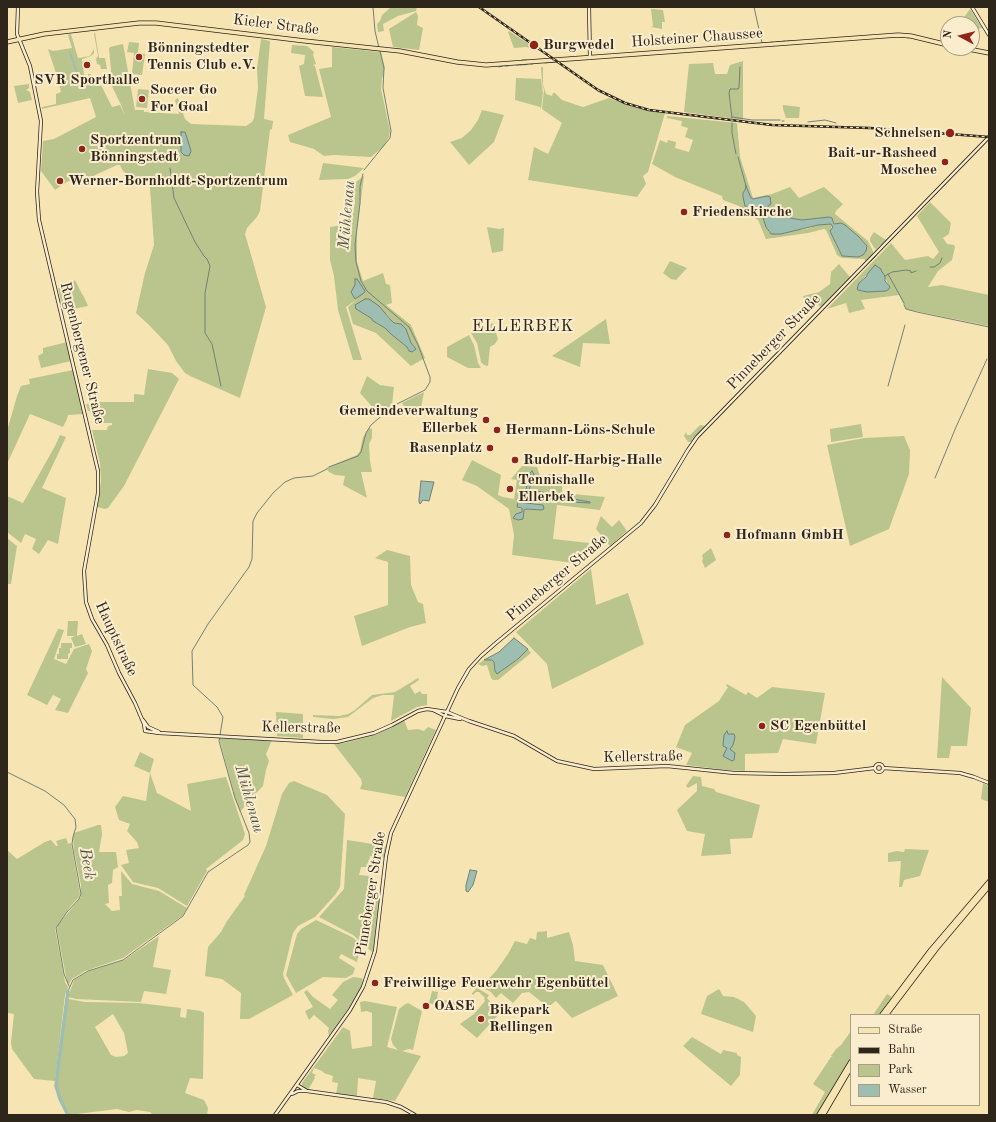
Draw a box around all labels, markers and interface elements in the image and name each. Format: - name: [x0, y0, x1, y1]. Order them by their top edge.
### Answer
- street label: Kieler Straße: [232, 11, 320, 39]
- north arrow: [940, 16, 980, 56]
- street label: Holsteiner Chaussee: [631, 24, 763, 52]
- text: N: [943, 30, 955, 39]
- place label: Burgwedel: [543, 36, 614, 54]
- place label: Bönningstedter Tennis Club e.V.: [147, 39, 256, 74]
- marker: Burgwedel: [528, 39, 540, 51]
- marker: Bönningstedter Tennis Club e.V.: [134, 52, 144, 62]
- marker: SVR Sporthalle: [82, 60, 92, 70]
- place label: SVR Sporthalle: [34, 71, 140, 89]
- place label: Soccer Go For Goal: [150, 81, 217, 116]
- marker: Soccer Go For Goal: [137, 94, 147, 104]
- place label: Schnelsen: [874, 124, 941, 142]
- marker: Schnelsen: [944, 127, 956, 139]
- place label: Sportzentrum Bönningstedt: [90, 131, 182, 166]
- marker: Sportzentrum Bönningstedt: [77, 144, 87, 154]
- place label: Bait-ur-Rasheed Moschee: [827, 144, 937, 179]
- marker: Bait-ur-Rasheed Moschee: [940, 157, 950, 167]
- place label: Werner-Bornholdt-Sportzentrum: [68, 172, 288, 190]
- marker: Werner-Bornholdt-Sportzentrum: [55, 176, 65, 186]
- water label: Mühlenau: [334, 179, 360, 251]
- place label: Friedenskirche: [692, 203, 792, 221]
- marker: Friedenskirche: [679, 207, 689, 217]
- street label: Rugenbergener Straße: [56, 280, 108, 426]
- street label: Pinneberger Straße: [724, 290, 824, 394]
- district label: ELLERBEK: [472, 317, 574, 337]
- place label: Gemeindeverwaltung Ellerbek: [339, 402, 478, 437]
- marker: Gemeindeverwaltung Ellerbek: [481, 415, 491, 425]
- place label: Hermann-Löns-Schule: [505, 421, 655, 439]
- marker: Hermann-Löns-Schule: [492, 425, 502, 435]
- place label: Rasenplatz: [409, 439, 482, 457]
- marker: Rasenplatz: [485, 443, 495, 453]
- place label: Rudolf-Harbig-Halle: [523, 451, 662, 469]
- marker: Rudolf-Harbig-Halle: [510, 455, 520, 465]
- place label: Tennishalle Ellerbek: [518, 471, 595, 506]
- marker: Tennishalle Ellerbek: [505, 484, 515, 494]
- place label: Hofmann GmbH: [735, 526, 844, 544]
- marker: Hofmann GmbH: [722, 530, 732, 540]
- street label: Pinneberger Straße: [503, 531, 611, 625]
- street label: Hauptstraße: [91, 599, 141, 679]
- place label: SC Egenbüttel: [770, 717, 866, 735]
- street label: Kellerstraße: [261, 718, 341, 738]
- marker: SC Egenbüttel: [757, 721, 767, 731]
- street label: Kellerstraße: [603, 747, 683, 767]
- water label: Mühlenau: [230, 763, 268, 835]
- street label: Pinneberger Straße: [352, 830, 390, 958]
- water label: Beek: [75, 847, 99, 881]
- place label: Freiwillige Feuerwehr Egenbüttel: [383, 974, 609, 992]
- marker: Freiwillige Feuerwehr Egenbüttel: [370, 978, 380, 988]
- place label: OASE: [434, 997, 475, 1015]
- marker: OASE: [421, 1001, 431, 1011]
- place label: Bikepark Rellingen: [489, 1001, 553, 1036]
- marker: Bikepark Rellingen: [476, 1014, 486, 1024]
- legend: [850, 1014, 980, 1106]
- text: Straße: [888, 1024, 922, 1036]
- text: Bahn: [888, 1044, 915, 1056]
- text: Park: [888, 1064, 913, 1076]
- text: Wasser: [888, 1084, 927, 1096]

